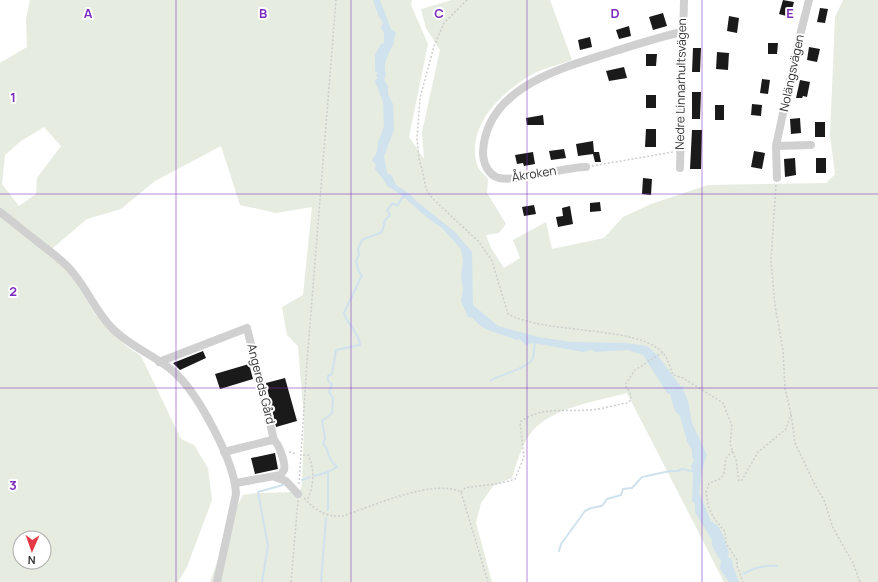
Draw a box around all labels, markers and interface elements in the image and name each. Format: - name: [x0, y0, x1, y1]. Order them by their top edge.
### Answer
- text: A: [84, 4, 93, 22]
- text: B: [259, 4, 267, 22]
- text: C: [434, 4, 444, 22]
- text: D: [610, 4, 620, 22]
- text: E: [786, 4, 794, 22]
- street label: Nedre Linnarhultsvägen: [671, 18, 690, 150]
- street label: Nolängsvägen: [775, 33, 808, 113]
- text: 1: [10, 88, 16, 106]
- street label: Åkroken: [511, 162, 557, 185]
- text: 2: [9, 282, 17, 300]
- street label: Angereds Gård: [243, 342, 280, 426]
- text: 3: [9, 476, 17, 494]
- north arrow: [12, 530, 52, 570]
- text: N: [27, 553, 36, 568]

